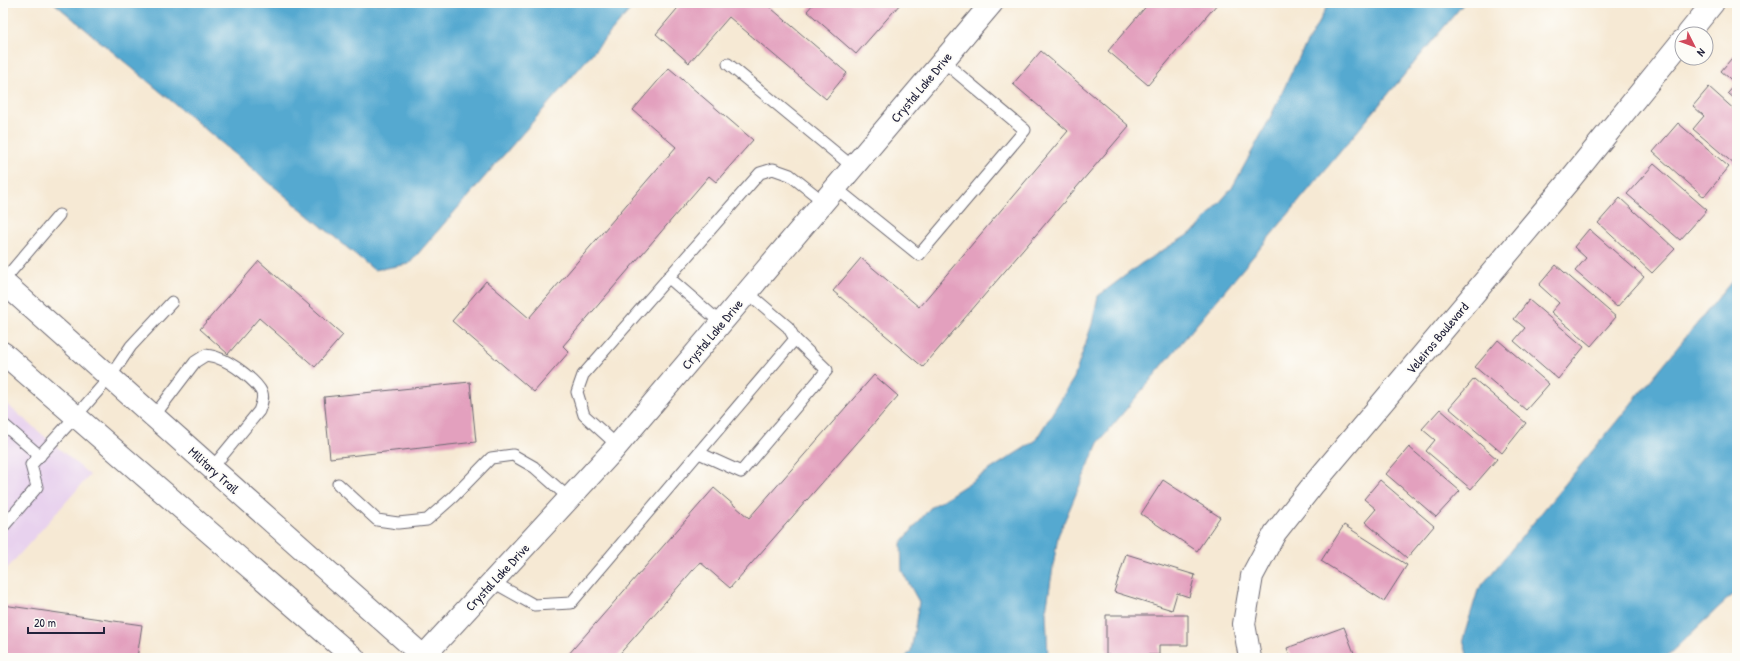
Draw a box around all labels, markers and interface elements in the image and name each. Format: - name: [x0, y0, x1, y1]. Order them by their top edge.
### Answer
- north arrow: [1674, 26, 1714, 66]
- text: N: [1694, 46, 1709, 60]
- street label: Crystal Lake Drive: [886, 48, 956, 126]
- street label: Crystal Lake Drive: [677, 295, 747, 373]
- street label: Veleiros Boulevard: [1402, 298, 1472, 378]
- street label: Military Trail: [185, 442, 244, 498]
- street label: Crystal Lake Drive: [461, 539, 533, 615]
- scale bar: [28, 609, 104, 635]
- text: 20 m: [34, 614, 56, 631]

